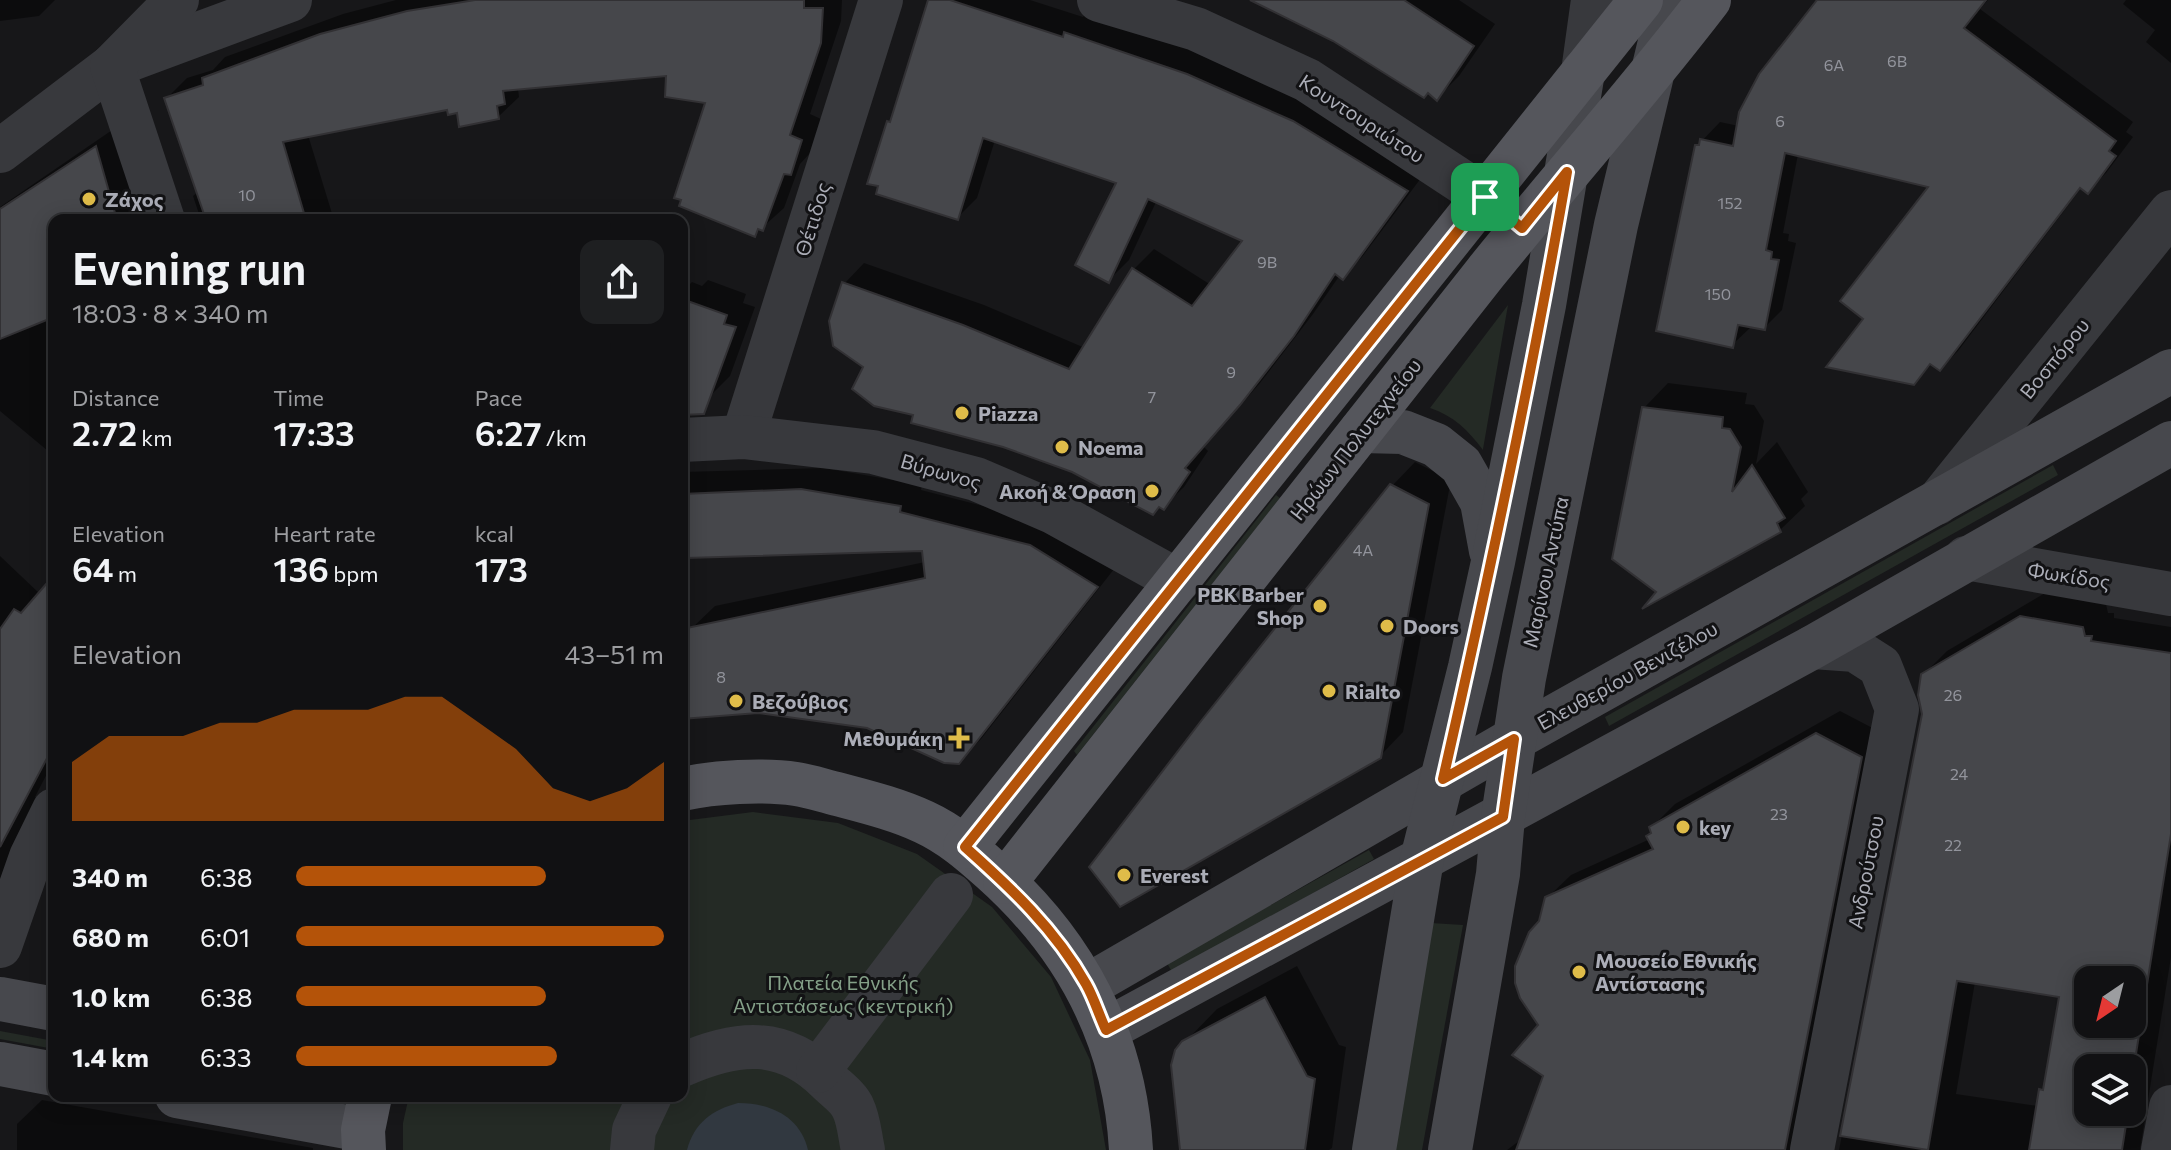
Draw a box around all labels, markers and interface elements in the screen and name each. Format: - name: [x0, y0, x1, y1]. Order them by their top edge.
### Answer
- house number: 6Β: [1887, 51, 1907, 70]
- house number: 6Α: [1824, 55, 1844, 74]
- street label: Κουντουριώτου: [1295, 69, 1429, 167]
- house number: 6: [1775, 111, 1785, 130]
- pin: [1451, 163, 1519, 231]
- icon: arrive: [1463, 175, 1507, 219]
- street label: Θέτιδος: [789, 179, 835, 259]
- house number: 10: [238, 185, 256, 204]
- place label: Ζάχος: [105, 187, 164, 211]
- marker: Ζάχος: [80, 190, 98, 208]
- house number: 152: [1718, 193, 1743, 212]
- text: Evening run: [72, 240, 306, 294]
- button: share: [580, 240, 664, 324]
- house number: 9Β: [1257, 252, 1277, 271]
- house number: 150: [1705, 284, 1731, 303]
- text: 18:03 · 8 × 340 m: [72, 297, 268, 328]
- street label: Βοσπόρου: [2014, 313, 2094, 403]
- street label: Ηρώων Πολυτεχνείου: [1284, 353, 1426, 525]
- house number: 9: [1226, 362, 1236, 381]
- text: Distance: [72, 384, 159, 411]
- text: Time: [273, 384, 324, 411]
- text: Pace: [475, 384, 522, 411]
- house number: 7: [1148, 387, 1156, 406]
- place label: Piazza: [978, 401, 1038, 425]
- marker: Piazza: [953, 404, 971, 422]
- text: 2.72: [72, 411, 137, 453]
- text: 17:33: [273, 411, 355, 453]
- text: 6:27: [475, 411, 542, 453]
- text: km: [137, 424, 172, 451]
- text: /km: [542, 424, 587, 451]
- place label: Noema: [1078, 435, 1143, 459]
- marker: Noema: [1053, 438, 1071, 456]
- street label: Βύρωνος: [898, 448, 984, 494]
- place label: Ακοή & Όραση: [999, 479, 1136, 503]
- marker: Ακοή & Όραση: [1143, 482, 1161, 500]
- street label: Μαρίνου Αντύπα: [1517, 494, 1573, 650]
- text: Elevation: [72, 520, 165, 547]
- text: Heart rate: [273, 520, 376, 547]
- text: kcal: [475, 520, 514, 547]
- house number: 4Α: [1353, 540, 1373, 559]
- text: 64: [72, 547, 114, 589]
- text: 136: [273, 547, 329, 589]
- text: 173: [475, 547, 528, 589]
- street label: Φωκίδος: [2026, 557, 2112, 593]
- text: m: [114, 560, 137, 587]
- text: bpm: [329, 560, 378, 587]
- place label: PBK Barber Shop: [1197, 582, 1304, 629]
- marker: PBK Barber Shop: [1311, 597, 1329, 615]
- place label: Doors: [1403, 614, 1459, 638]
- street label: Ελευθερίου Βενιζέλου: [1533, 615, 1721, 735]
- marker: Doors: [1378, 617, 1396, 635]
- text: Elevation: [72, 638, 182, 669]
- text: 43–51 m: [565, 638, 664, 669]
- house number: 8: [716, 667, 726, 686]
- place label: Rialto: [1345, 679, 1401, 703]
- marker: Rialto: [1320, 682, 1338, 700]
- house number: 26: [1944, 685, 1962, 704]
- place label: Βεζούβιος: [752, 689, 848, 713]
- marker: Βεζούβιος: [727, 692, 745, 710]
- place label: Μεθυμάκη: [843, 726, 943, 750]
- marker: Μεθυμάκη: [950, 729, 968, 747]
- house number: 24: [1950, 764, 1968, 783]
- house number: 23: [1770, 804, 1788, 823]
- street label: Ανδρούτσου: [1842, 813, 1888, 931]
- place label: key: [1699, 815, 1731, 839]
- marker: key: [1674, 818, 1692, 836]
- house number: 22: [1944, 835, 1962, 854]
- text: 340 m: [72, 861, 148, 892]
- text: 6:38: [200, 861, 253, 892]
- place label: Everest: [1140, 863, 1209, 887]
- marker: Everest: [1115, 866, 1133, 884]
- text: 680 m: [72, 921, 149, 952]
- text: 6:01: [200, 921, 250, 952]
- place label: Μουσείο Εθνικής Αντίστασης: [1595, 948, 1757, 995]
- marker: Μουσείο Εθνικής Αντίστασης: [1570, 963, 1588, 981]
- north arrow: [2074, 966, 2146, 1038]
- map controls: [2074, 966, 2146, 1126]
- park label: Πλατεία Εθνικής Αντιστάσεως (κεντρική): [733, 970, 953, 1017]
- text: 1.0 km: [72, 981, 150, 1012]
- text: 6:38: [200, 981, 253, 1012]
- text: 1.4 km: [72, 1041, 149, 1072]
- text: 6:33: [200, 1041, 252, 1072]
- button: layers: [2074, 1054, 2146, 1126]

